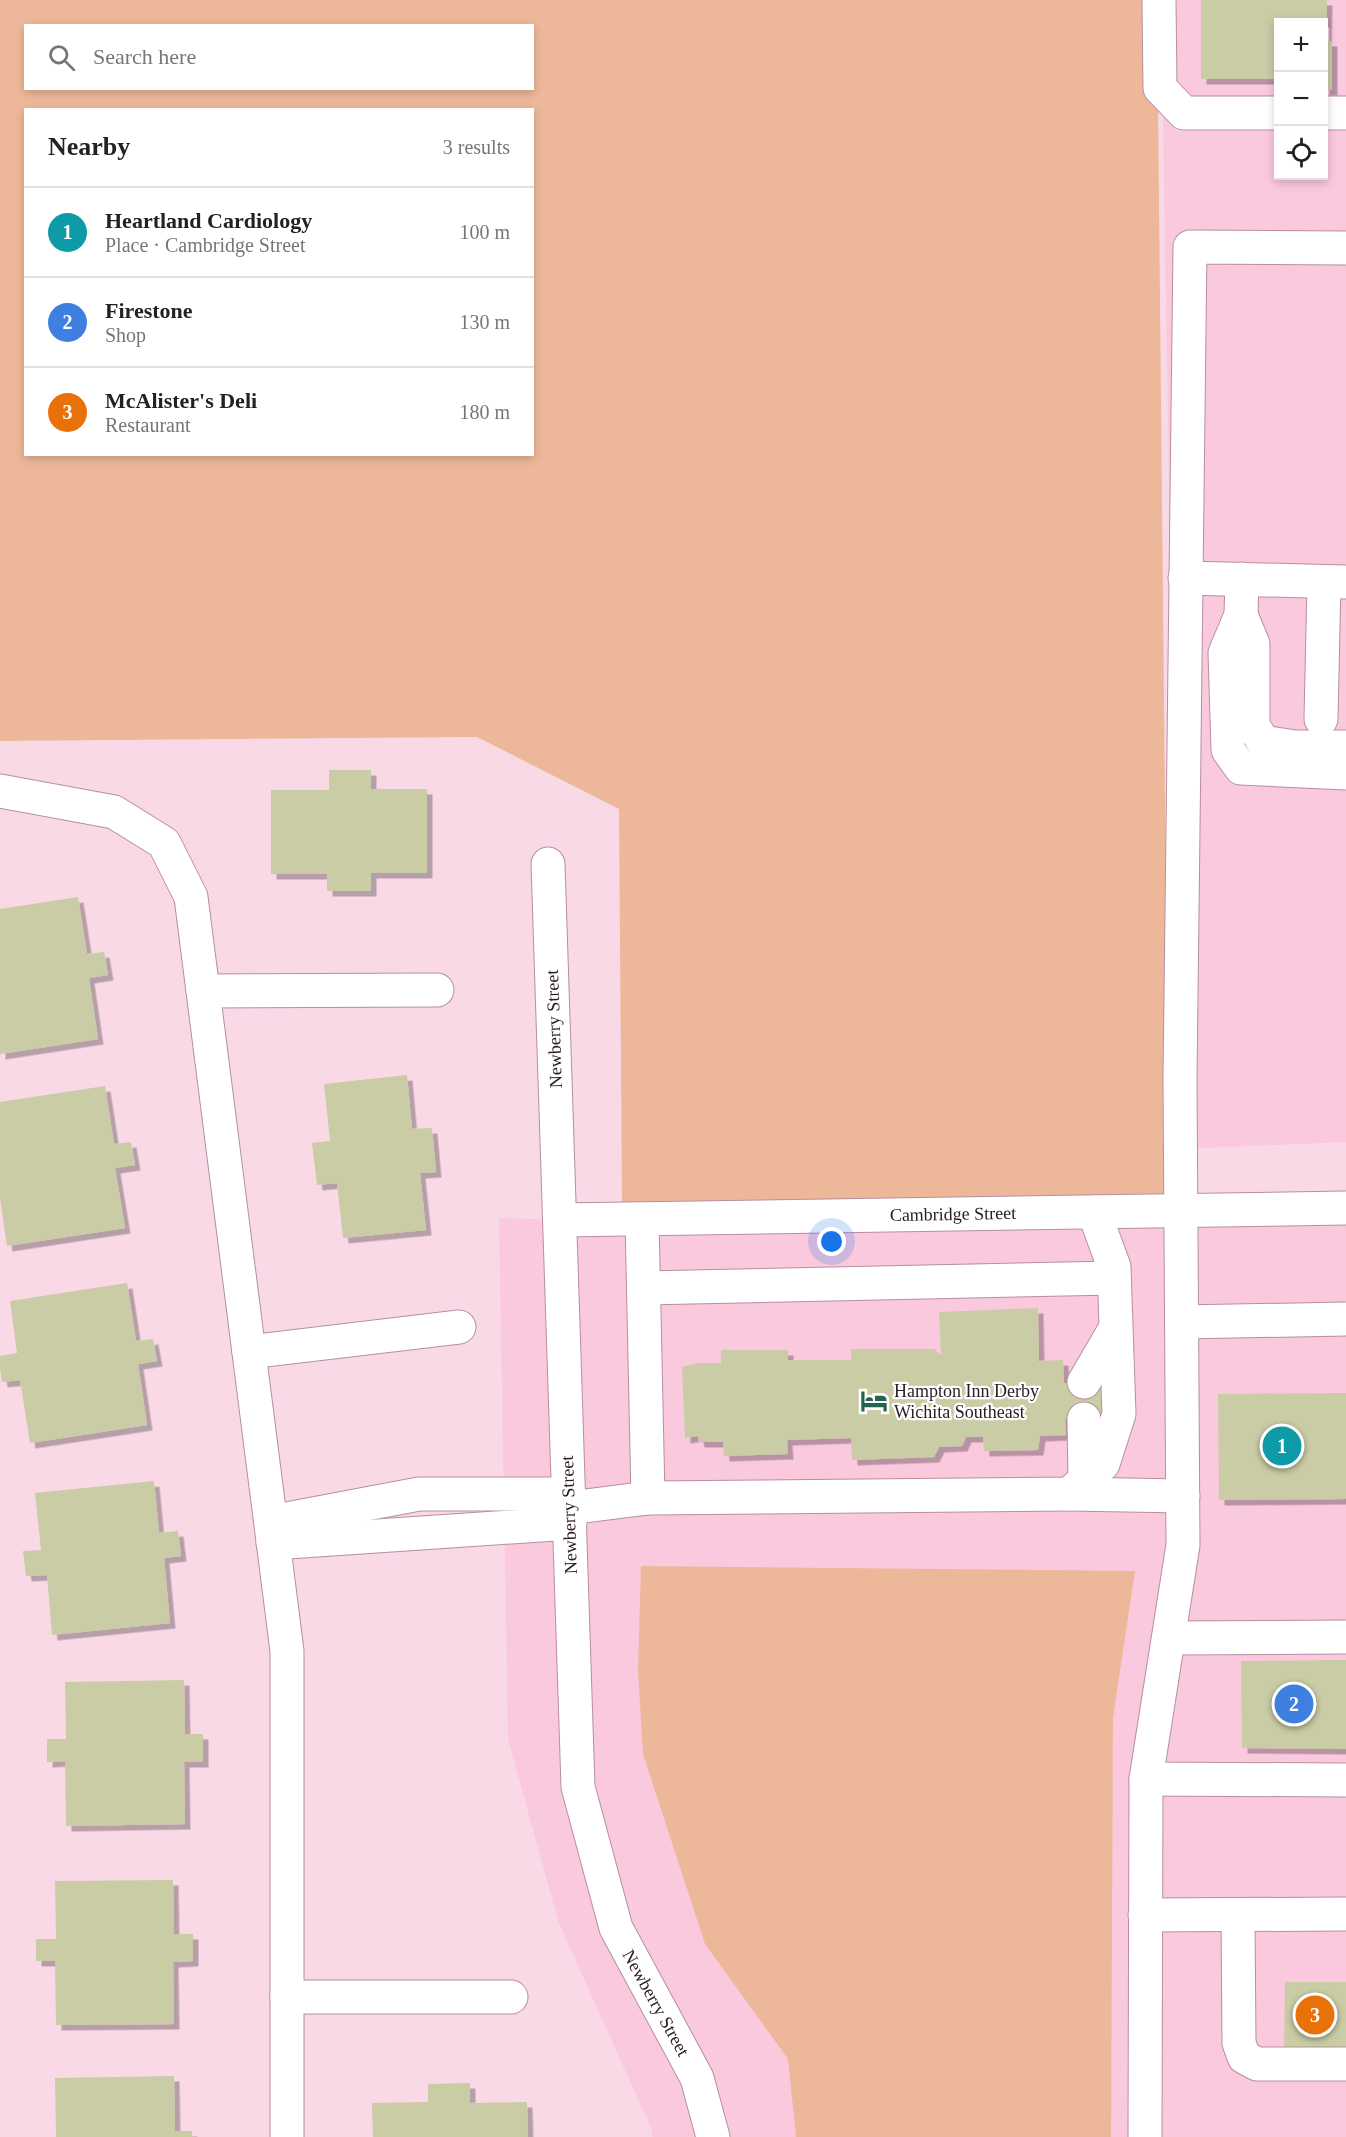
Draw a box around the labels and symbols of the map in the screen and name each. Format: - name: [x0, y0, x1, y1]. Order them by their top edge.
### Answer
- street label: Newberry Street: [542, 969, 566, 1089]
- street label: Cambridge Street: [890, 1203, 1016, 1225]
- your location: [817, 1227, 846, 1256]
- place label: Hampton Inn Derby Wichita Southeast: [894, 1381, 1039, 1422]
- hotel icon: Hampton Inn Derby Wichita Southeast: [859, 1386, 889, 1416]
- pin: 1: [1262, 1424, 1302, 1468]
- street label: Newberry Street: [557, 1455, 581, 1575]
- pin: 2: [1274, 1682, 1314, 1726]
- street label: Newberry Street: [619, 1946, 693, 2060]
- pin: 3: [1296, 1992, 1334, 2038]

